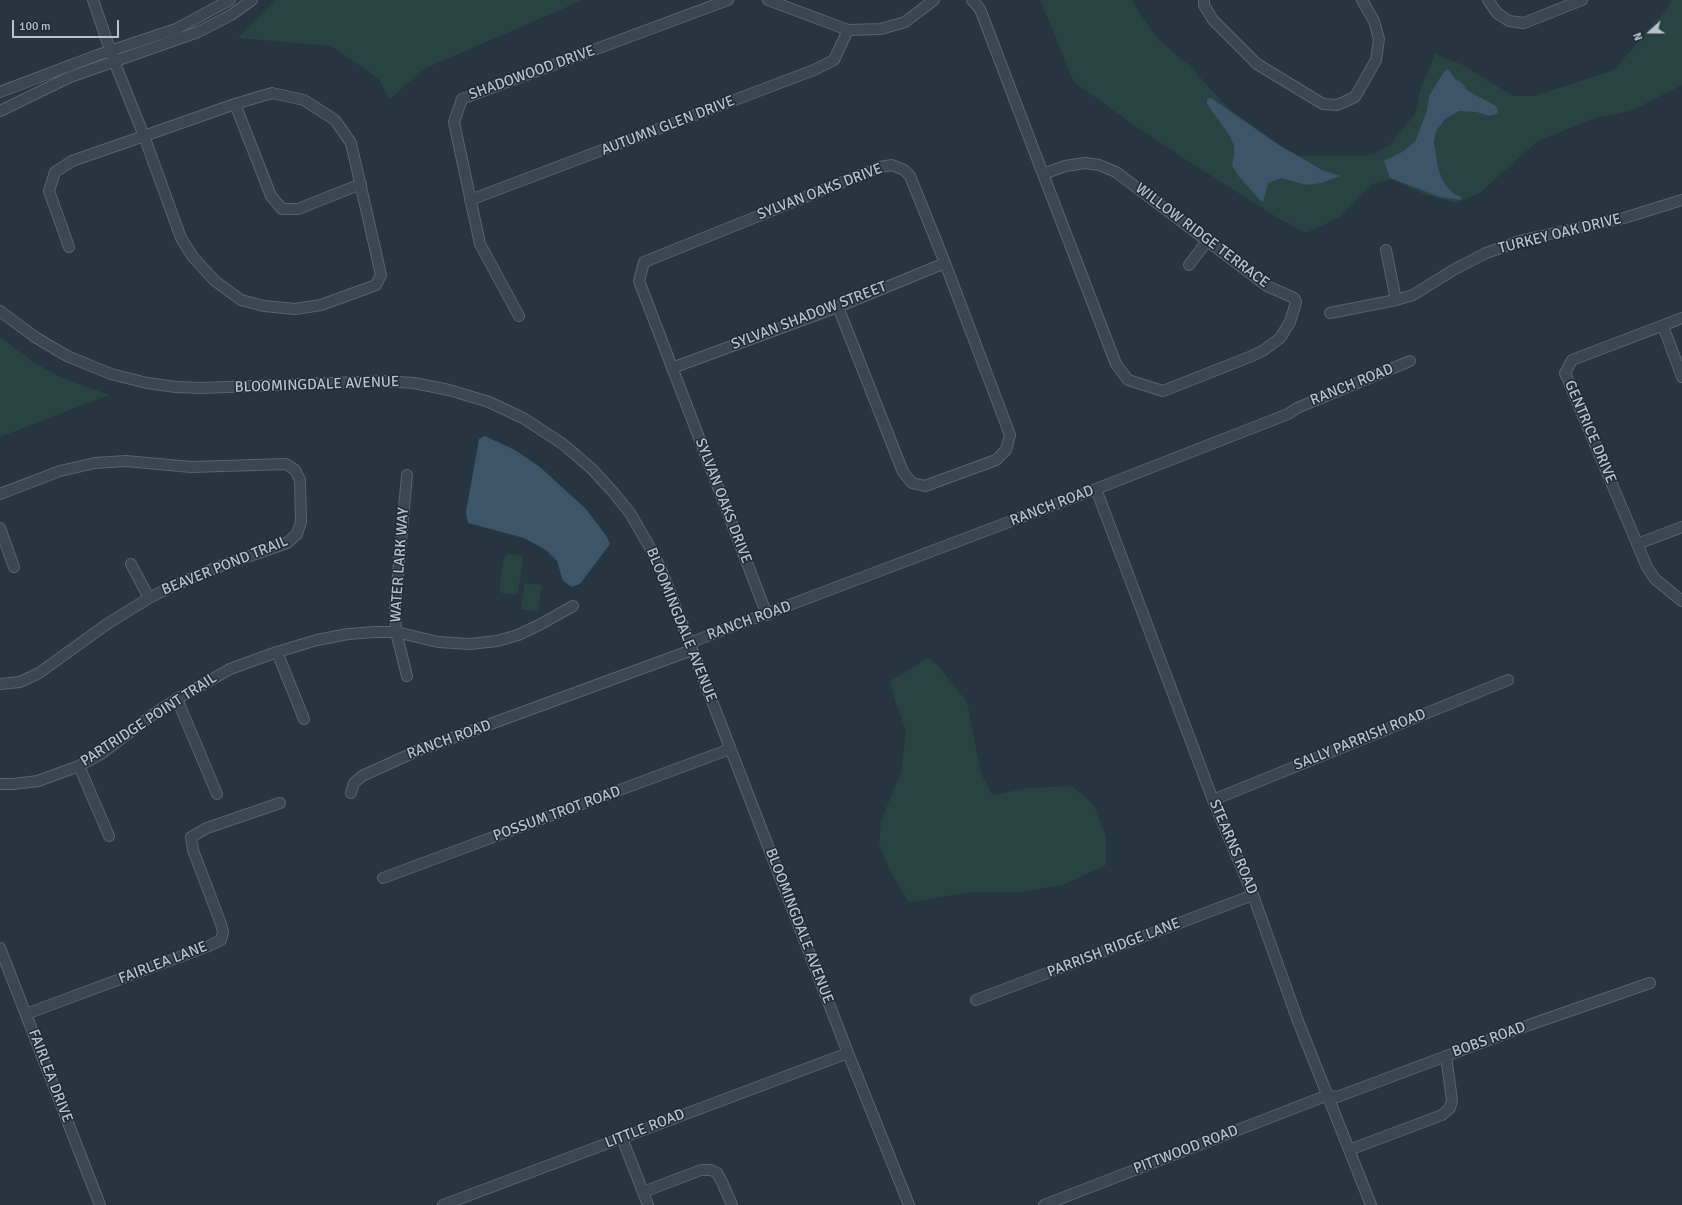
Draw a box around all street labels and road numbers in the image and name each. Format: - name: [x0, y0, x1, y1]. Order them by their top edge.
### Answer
- street label: SHADOWOOD DRIVE: [467, 42, 597, 104]
- street label: AUTUMN GLEN DRIVE: [599, 92, 737, 160]
- street label: SYLVAN OAKS DRIVE: [755, 160, 885, 224]
- street label: WILLOW RIDGE TERRACE: [1131, 180, 1273, 292]
- street label: TURKEY OAK DRIVE: [1497, 210, 1623, 258]
- street label: SYLVAN SHADOW STREET: [729, 278, 889, 354]
- street label: RANCH ROAD: [1308, 360, 1396, 410]
- street label: BLOOMINGDALE AVENUE: [234, 373, 400, 397]
- street label: GENTRICE DRIVE: [1560, 378, 1620, 486]
- street label: SYLVAN OAKS DRIVE: [691, 436, 755, 566]
- street label: RANCH ROAD: [1008, 482, 1096, 530]
- street label: WATER LARK WAY: [387, 507, 413, 623]
- street label: BEAVER POND TRAIL: [159, 532, 291, 600]
- street label: BLOOMINGDALE AVENUE: [642, 545, 720, 705]
- street label: RANCH ROAD: [704, 597, 794, 645]
- street label: PARTRIDGE POINT TRAIL: [77, 669, 221, 771]
- street label: SALLY PARRISH ROAD: [1291, 705, 1429, 775]
- street label: RANCH ROAD: [404, 716, 494, 764]
- street label: POSSUM TROT ROAD: [491, 783, 623, 845]
- street label: STEARNS ROAD: [1205, 797, 1261, 897]
- street label: BLOOMINGDALE AVENUE: [761, 846, 837, 1006]
- street label: PARRISH RIDGE LANE: [1045, 914, 1183, 982]
- street label: FAIRLEA LANE: [116, 938, 210, 988]
- street label: BOBS ROAD: [1450, 1018, 1528, 1062]
- street label: FAIRLEA DRIVE: [24, 1027, 76, 1125]
- street label: LITTLE ROAD: [603, 1106, 687, 1152]
- street label: PITTWOOD ROAD: [1131, 1122, 1241, 1178]

